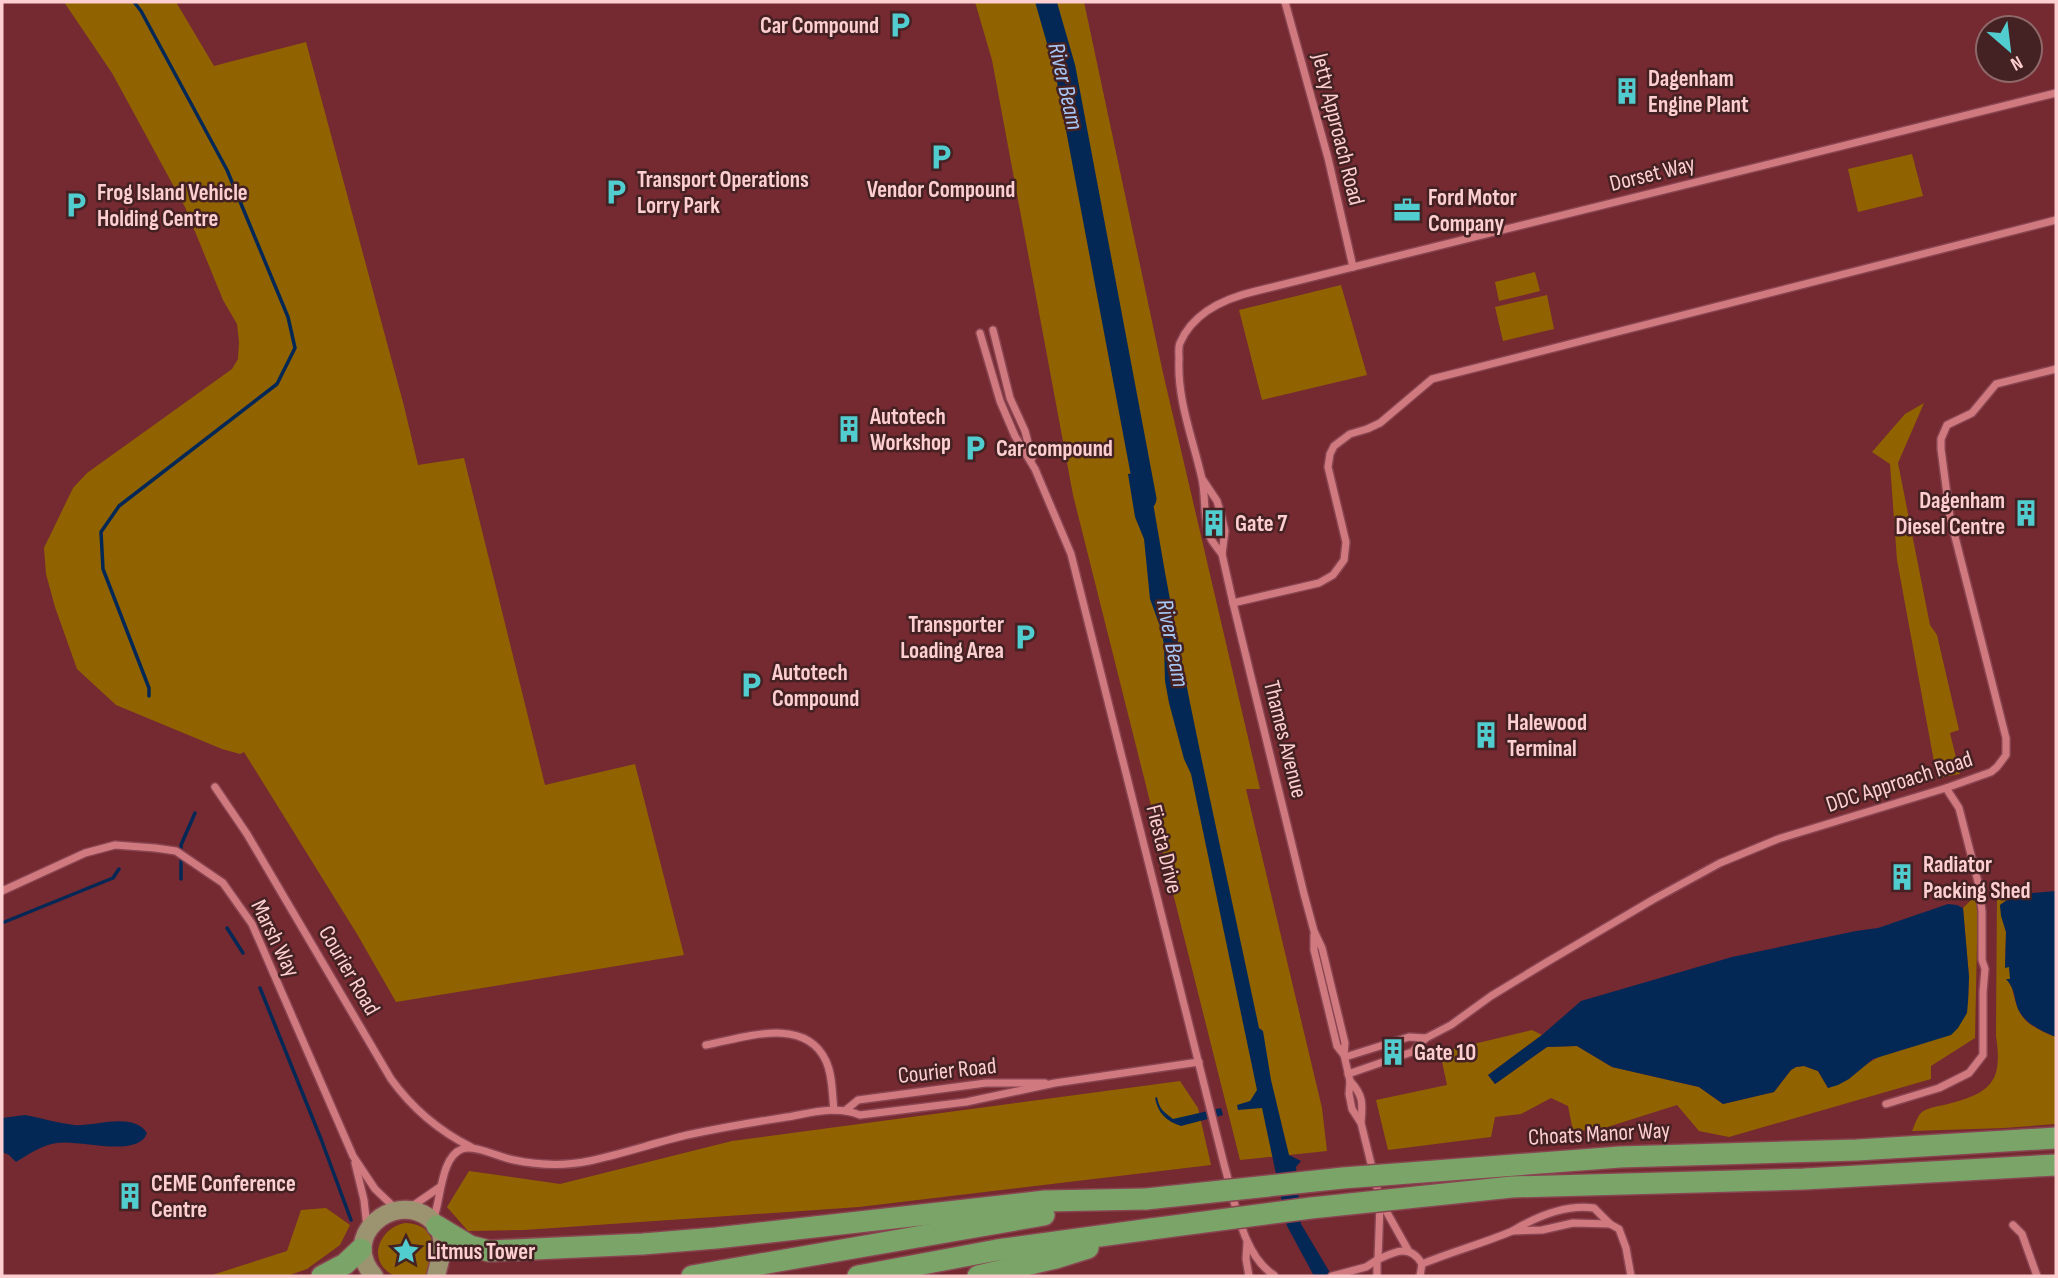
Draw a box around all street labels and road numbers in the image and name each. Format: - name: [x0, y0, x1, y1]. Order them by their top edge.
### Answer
- street label: Jetty Approach Road: [1305, 49, 1370, 208]
- street label: Dorset Way: [1607, 150, 1698, 198]
- street label: Thames Avenue: [1257, 678, 1313, 801]
- street label: DDC Approach Road: [1823, 745, 1976, 819]
- street label: Fiesta Drive: [1140, 802, 1189, 896]
- street label: Marsh Way: [244, 895, 306, 982]
- street label: Courier Road: [312, 921, 386, 1020]
- street label: Courier Road: [897, 1052, 998, 1090]
- street label: Choats Manor Way: [1527, 1116, 1671, 1152]

